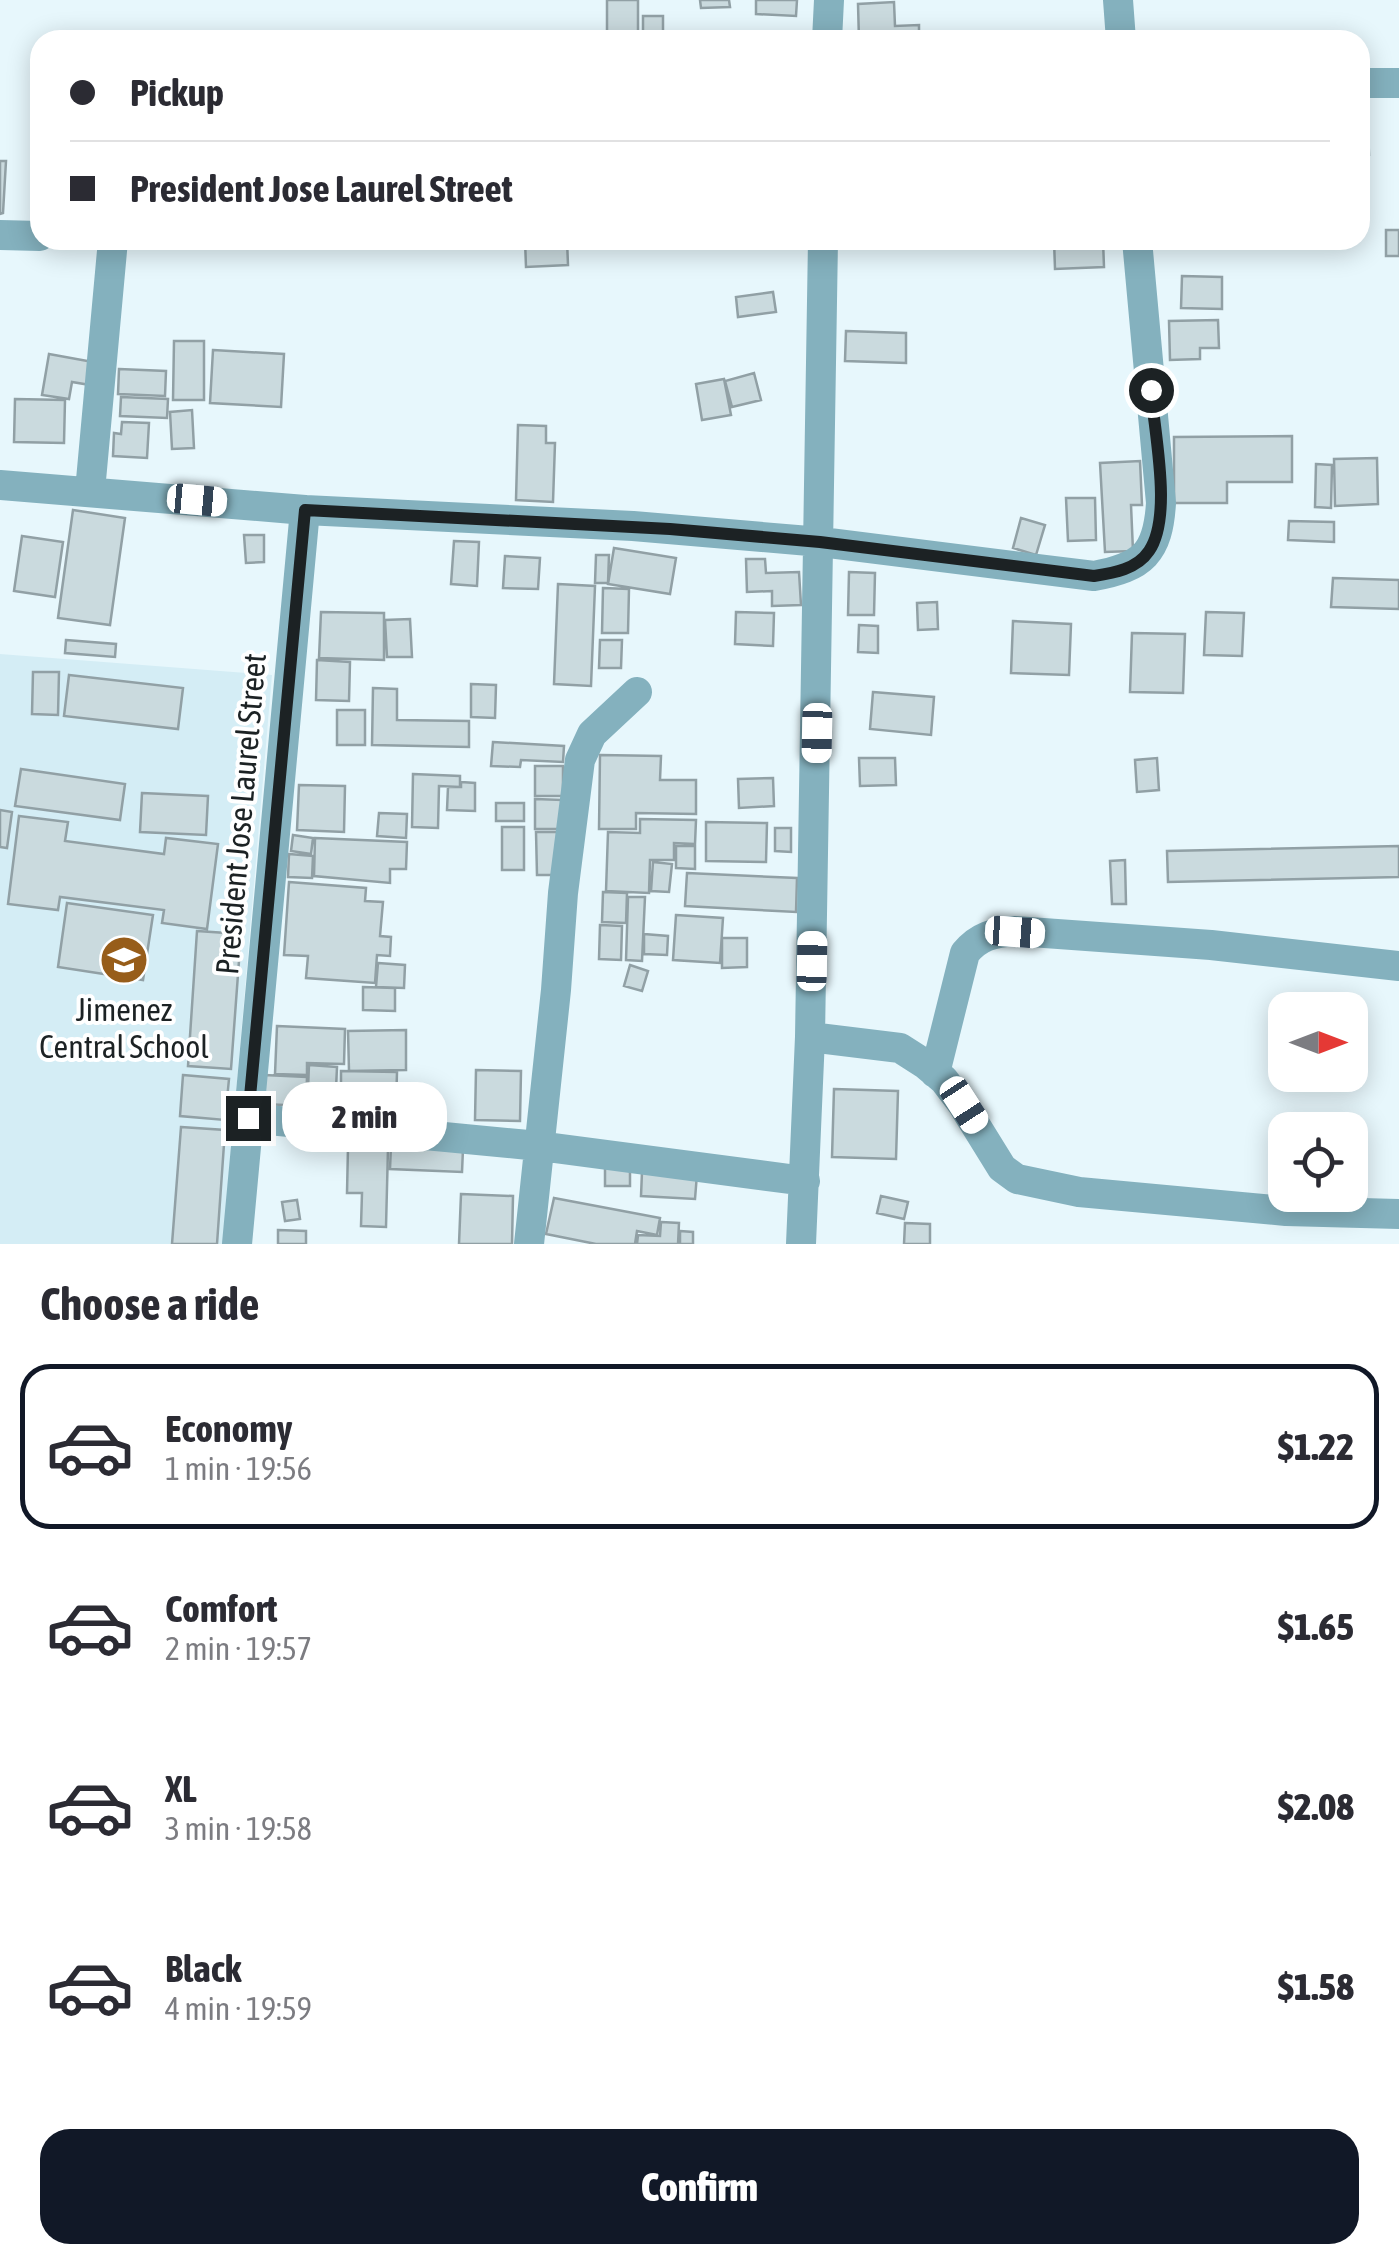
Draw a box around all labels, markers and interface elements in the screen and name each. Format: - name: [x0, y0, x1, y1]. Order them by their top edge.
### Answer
- text: Pickup: [130, 71, 224, 114]
- text: President Jose Laurel Street: [130, 167, 513, 210]
- route start: [1129, 368, 1174, 413]
- car: [166, 482, 228, 518]
- street label: President Jose Laurel Street: [208, 652, 273, 976]
- car: [801, 703, 833, 763]
- car: [984, 915, 1046, 949]
- car: [796, 931, 828, 991]
- school or university icon: Jimenez Central School: [98, 934, 150, 986]
- place label: Jimenez Central School: [39, 991, 209, 1065]
- north arrow: [1268, 992, 1368, 1092]
- map controls: [1268, 992, 1368, 1212]
- car: [935, 1072, 993, 1138]
- callout: 2 min: [283, 1083, 448, 1153]
- route end: [226, 1096, 271, 1141]
- text: 2 min: [332, 1098, 397, 1135]
- button: locate: [1268, 1112, 1368, 1212]
- text: Choose a ride: [40, 1278, 259, 1330]
- icon: car: [45, 1402, 135, 1492]
- text: Economy: [165, 1407, 292, 1450]
- text: $1.22: [1278, 1425, 1354, 1468]
- text: 1 min · 19:56: [165, 1450, 312, 1487]
- icon: car: [45, 1582, 135, 1672]
- text: Comfort: [165, 1587, 277, 1630]
- text: $1.65: [1278, 1605, 1354, 1648]
- text: 2 min · 19:57: [165, 1630, 312, 1667]
- icon: car: [45, 1762, 135, 1852]
- text: XL: [165, 1767, 197, 1810]
- text: $2.08: [1278, 1785, 1354, 1828]
- text: 3 min · 19:58: [165, 1810, 312, 1847]
- icon: car: [45, 1942, 135, 2032]
- text: Black: [165, 1947, 242, 1990]
- text: $1.58: [1278, 1965, 1354, 2008]
- text: 4 min · 19:59: [165, 1990, 312, 2027]
- button: Confirm: [40, 2129, 1359, 2244]

